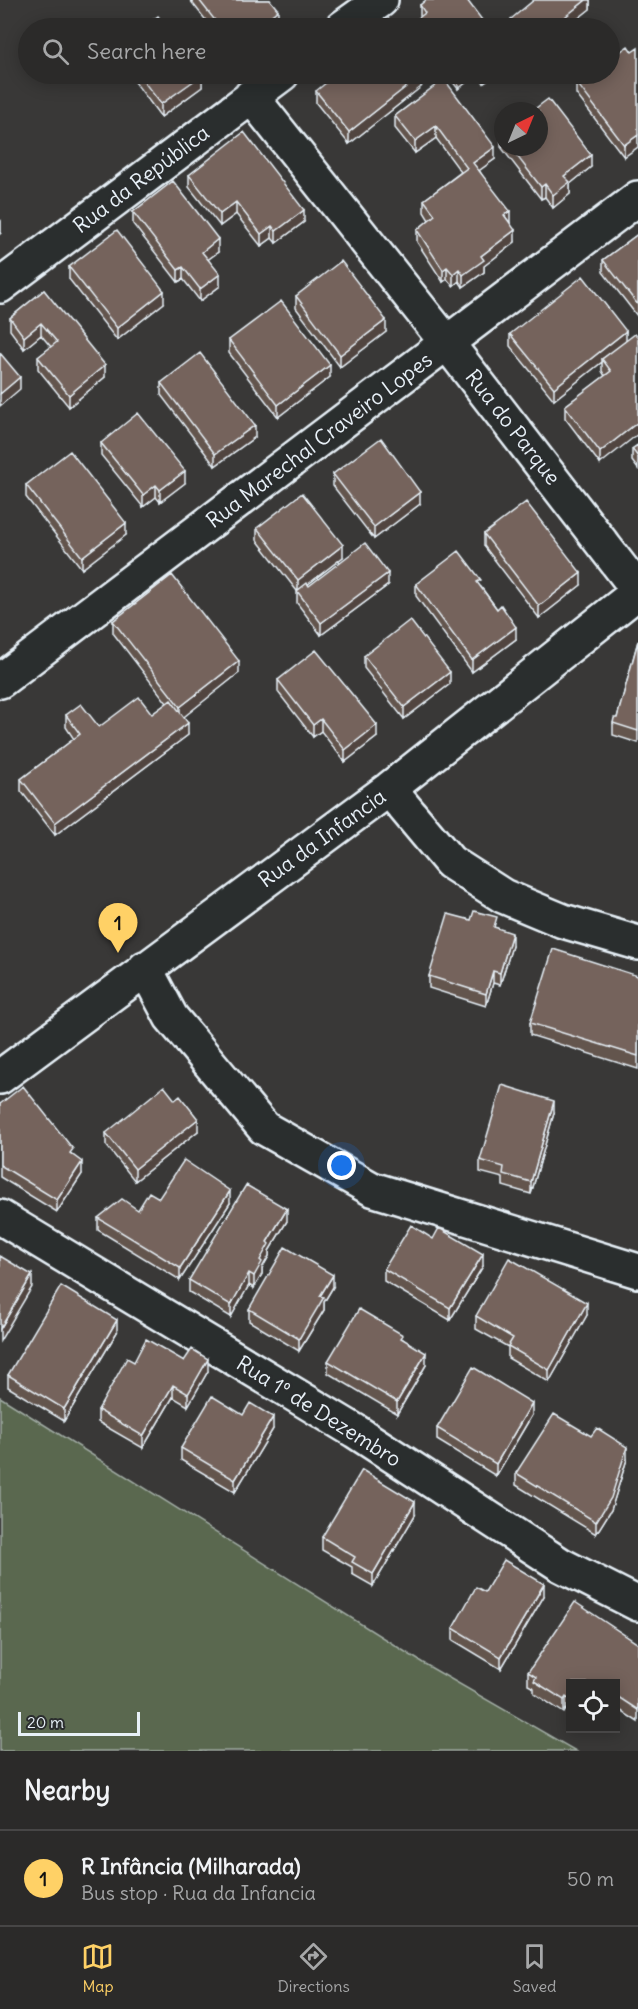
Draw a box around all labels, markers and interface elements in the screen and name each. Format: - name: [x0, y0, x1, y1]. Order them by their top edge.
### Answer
- search box: [18, 18, 620, 84]
- icon: search: [39, 35, 72, 68]
- text: Search here: [87, 37, 206, 65]
- north arrow: [494, 102, 548, 156]
- street label: Rua da República: [67, 119, 215, 239]
- street label: Rua Marechal Craveiro Lopes: [201, 346, 437, 534]
- street label: Rua do Parque: [460, 364, 566, 490]
- street label: Rua da Infancia: [253, 783, 391, 893]
- pin: 1: [98, 904, 138, 953]
- your location: [327, 1151, 356, 1180]
- street label: Rua 1º de Dezembro: [232, 1349, 406, 1473]
- map controls: [566, 1679, 620, 1733]
- button: locate: [566, 1679, 620, 1733]
- scale bar: [18, 1709, 140, 1736]
- text: 20 m: [27, 1712, 64, 1732]
- text: Nearby: [24, 1774, 110, 1807]
- text: R Infância (Milharada): [81, 1852, 301, 1880]
- text: 1: [40, 1866, 47, 1891]
- text: 50 m: [567, 1866, 614, 1891]
- text: Bus stop · Rua da Infancia: [81, 1880, 316, 1905]
- tab: Map: [81, 1940, 114, 1996]
- tab: Directions: [277, 1940, 350, 1996]
- tab: Saved: [513, 1940, 557, 1996]

